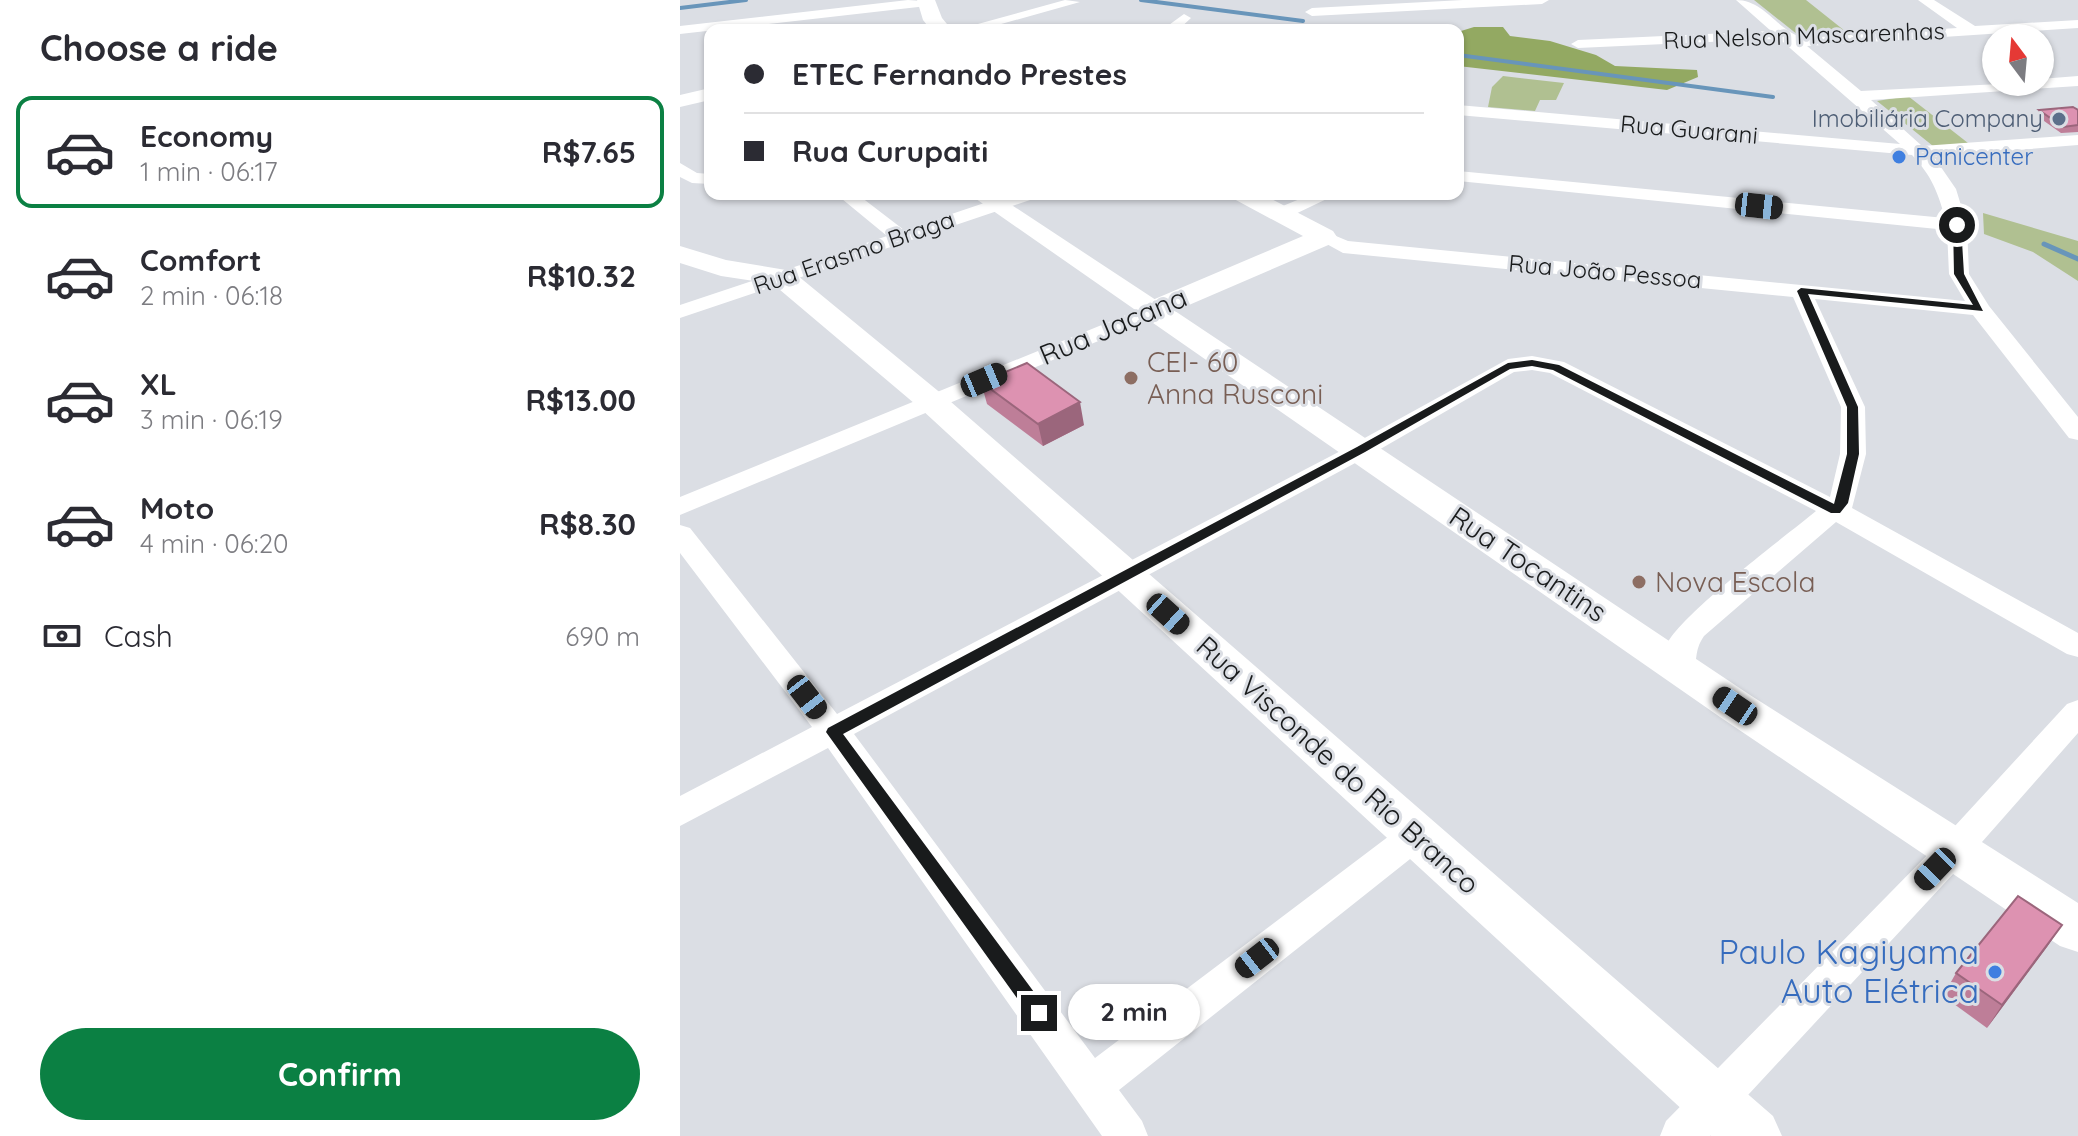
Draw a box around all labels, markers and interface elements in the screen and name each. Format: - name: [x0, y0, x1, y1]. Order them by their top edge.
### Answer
- street label: Rua Nelson Mascarenhas: [1663, 15, 1945, 55]
- north arrow: [1982, 24, 2054, 96]
- map controls: [1982, 24, 2054, 96]
- text: Choose a ride: [40, 25, 278, 70]
- text: ETEC Fernando Prestes: [792, 55, 1127, 93]
- place label: Imobiliária Company: [1812, 103, 2043, 133]
- street label: Rua Guarani: [1619, 108, 1759, 150]
- marker: Imobiliária Company: [2050, 110, 2068, 128]
- icon: car: [44, 116, 116, 188]
- text: Economy: [140, 117, 273, 155]
- text: Rua Curupaiti: [792, 132, 988, 170]
- text: R$7.65: [542, 133, 636, 171]
- place label: Panicenter: [1915, 141, 2033, 171]
- marker: Panicenter: [1890, 148, 1908, 166]
- text: 1 min · 06:17: [140, 155, 278, 188]
- car: [1734, 192, 1784, 220]
- street label: Rua Erasmo Braga: [749, 204, 958, 300]
- route start: [1939, 207, 1975, 243]
- icon: car: [44, 240, 116, 312]
- text: Comfort: [140, 241, 261, 279]
- street label: Rua João Pessoa: [1507, 248, 1703, 294]
- text: R$10.32: [527, 257, 636, 295]
- text: 2 min · 06:18: [140, 279, 283, 312]
- street label: Rua Jaçana: [1034, 279, 1192, 372]
- place label: CEI- 60 Anna Rusconi: [1147, 344, 1323, 411]
- car: [957, 360, 1011, 400]
- icon: car: [44, 364, 116, 436]
- text: XL: [140, 365, 177, 403]
- marker: CEI- 60 Anna Rusconi: [1122, 369, 1140, 387]
- text: R$13.00: [525, 381, 636, 419]
- text: 3 min · 06:19: [140, 403, 283, 436]
- icon: car: [44, 488, 116, 560]
- text: Moto: [140, 489, 214, 527]
- street label: Rua Tocantins: [1443, 498, 1613, 629]
- text: R$8.30: [539, 505, 636, 543]
- text: 4 min · 06:20: [140, 527, 289, 560]
- place label: Nova Escola: [1655, 564, 1815, 599]
- marker: Nova Escola: [1630, 573, 1648, 591]
- car: [1142, 589, 1194, 639]
- icon: cash: [40, 614, 84, 658]
- text: Cash: [104, 617, 173, 655]
- text: 690 m: [565, 620, 640, 653]
- street label: Rua Visconde do Rio Branco: [1190, 628, 1487, 901]
- car: [783, 671, 831, 723]
- car: [1708, 683, 1762, 729]
- car: [1910, 843, 1960, 895]
- place label: Paulo Kagiyama Auto Elétrica: [1718, 930, 1979, 1012]
- car: [1231, 934, 1283, 982]
- marker: Paulo Kagiyama Auto Elétrica: [1986, 963, 2004, 981]
- callout: 2 min: [1067, 985, 1199, 1041]
- route end: [1021, 995, 1057, 1031]
- text: 2 min: [1100, 995, 1168, 1028]
- button: Confirm: [40, 1028, 640, 1120]

